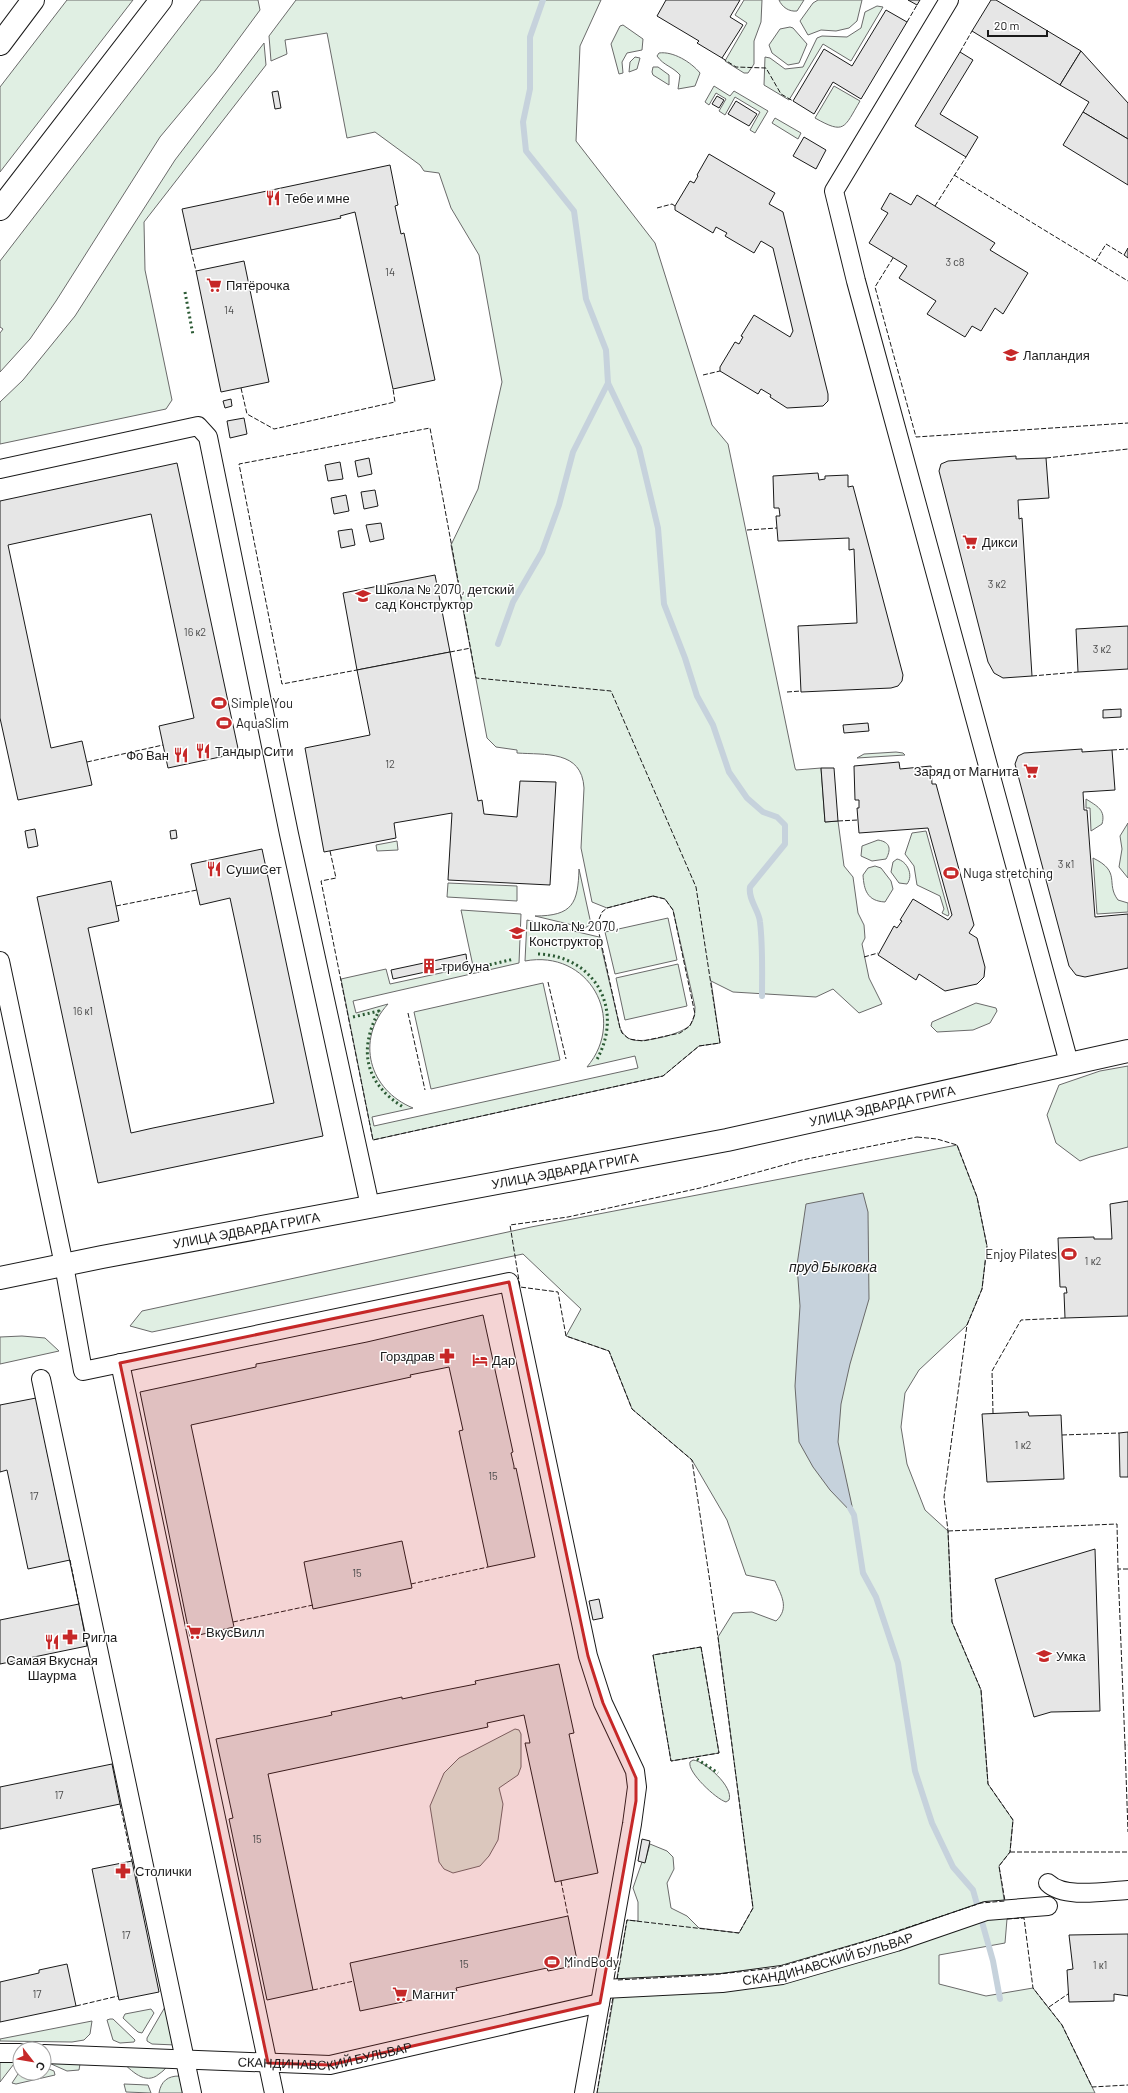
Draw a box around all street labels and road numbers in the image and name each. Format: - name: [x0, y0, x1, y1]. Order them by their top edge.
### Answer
- street label: УЛИЦА ЭДВАРДА ГРИГА: [808, 1082, 957, 1130]
- street label: УЛИЦА ЭДВАРДА ГРИГА: [490, 1149, 640, 1192]
- street label: УЛИЦА ЭДВАРДА ГРИГА: [172, 1208, 321, 1252]
- street label: СКАНДИНАВСКИЙ БУЛЬВАР: [741, 1929, 916, 1988]
- street label: СКАНДИНАВСКИЙ БУЛЬВАР: [237, 2038, 414, 2074]

